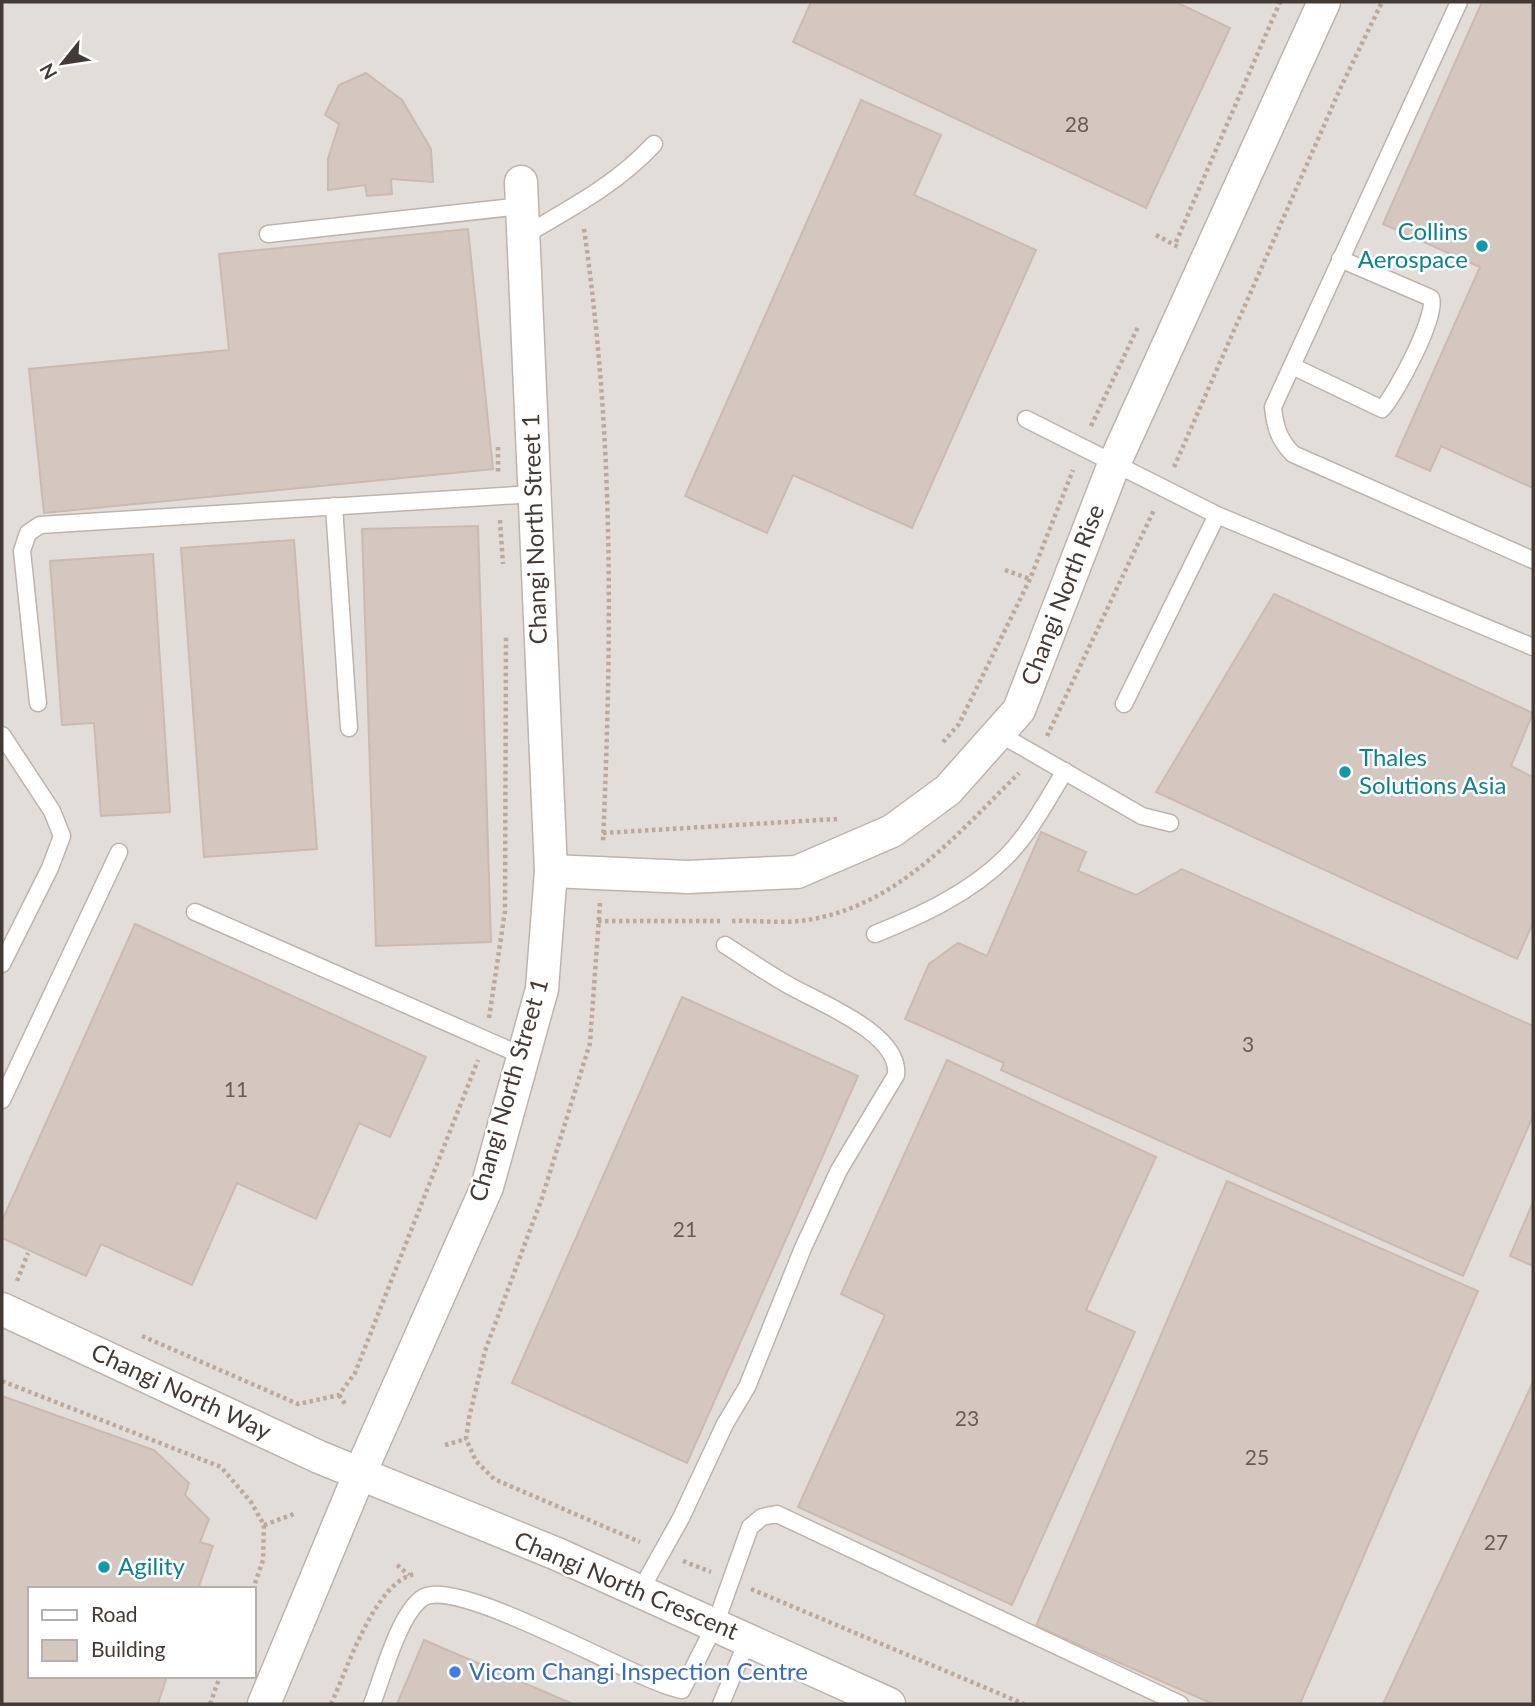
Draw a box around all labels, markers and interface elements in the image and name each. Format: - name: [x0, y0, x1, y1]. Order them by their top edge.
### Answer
- north arrow: [28, 28, 98, 98]
- text: N: [34, 60, 61, 84]
- house number: 28: [1065, 111, 1089, 136]
- place label: Collins Aerospace: [1358, 216, 1468, 273]
- marker: Collins Aerospace: [1474, 238, 1490, 254]
- street label: Changi North Street 1: [515, 413, 552, 645]
- street label: Changi North Rise: [1014, 500, 1109, 689]
- place label: Thales Solutions Asia: [1359, 742, 1506, 799]
- marker: Thales Solutions Asia: [1337, 764, 1353, 780]
- street label: Changi North Street 1: [462, 975, 553, 1205]
- house number: 3: [1242, 1031, 1254, 1056]
- house number: 11: [224, 1076, 248, 1101]
- house number: 21: [673, 1216, 697, 1241]
- street label: Changi North Way: [87, 1336, 277, 1445]
- house number: 23: [955, 1405, 979, 1430]
- house number: 25: [1245, 1444, 1269, 1469]
- street label: Changi North Crescent: [510, 1524, 743, 1645]
- house number: 27: [1484, 1529, 1508, 1554]
- place label: Agility: [118, 1551, 186, 1580]
- marker: Agility: [96, 1559, 112, 1575]
- legend: [28, 1587, 256, 1678]
- text: Road: [91, 1601, 138, 1626]
- text: Building: [91, 1636, 166, 1661]
- place label: Vicom Changi Inspection Centre: [469, 1656, 808, 1685]
- marker: Vicom Changi Inspection Centre: [447, 1664, 463, 1680]

